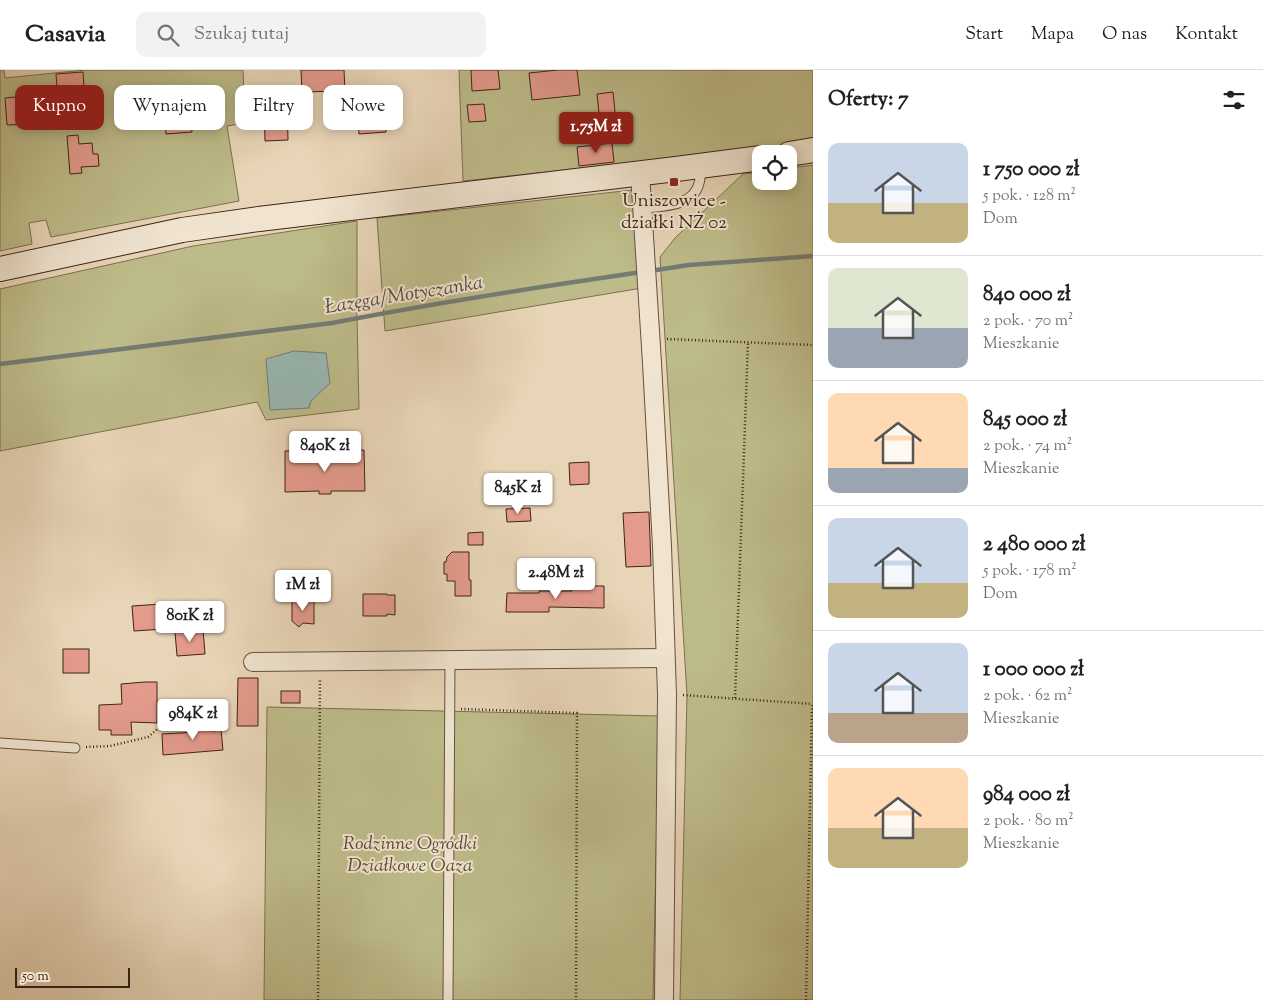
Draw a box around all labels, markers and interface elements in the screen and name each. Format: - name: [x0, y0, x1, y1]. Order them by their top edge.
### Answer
- search box: [136, 12, 486, 57]
- text: Casavia: [25, 18, 106, 52]
- icon: search: [154, 21, 182, 49]
- text: Szukaj tutaj: [194, 21, 289, 48]
- text: Start: [965, 22, 1003, 48]
- text: Mapa: [1031, 22, 1074, 48]
- text: O nas: [1102, 22, 1147, 48]
- text: Kontakt: [1175, 22, 1238, 48]
- chip: Kupno: [15, 85, 104, 130]
- chip: Wynajem: [114, 85, 225, 130]
- chip: Filtry: [235, 85, 313, 130]
- chip: Nowe: [323, 85, 403, 130]
- text: Oferty: 7: [828, 85, 909, 115]
- icon: filters: [1220, 86, 1248, 114]
- pin: 1.75M zł: [544, 112, 648, 154]
- text: 1.75M zł: [570, 116, 622, 139]
- map controls: [752, 145, 797, 190]
- button: locate: [752, 145, 797, 190]
- text: 1 750 000 zł: [983, 155, 1080, 185]
- icon: home: [868, 163, 928, 223]
- marker: Uniszowice - działki NŻ 02: [668, 176, 680, 188]
- text: 5 pok. · 128 m²: [983, 185, 1076, 208]
- place label: Uniszowice - działki NŻ 02: [621, 188, 727, 237]
- text: Dom: [983, 208, 1018, 231]
- water label: Łazęga/Motyczanka: [323, 269, 485, 323]
- text: 840 000 zł: [983, 280, 1071, 310]
- icon: home: [868, 288, 928, 348]
- text: 2 pok. · 70 m²: [983, 310, 1073, 333]
- text: Mieszkanie: [983, 333, 1059, 356]
- text: 845 000 zł: [983, 405, 1067, 435]
- icon: home: [868, 413, 928, 473]
- pin: 840K zł: [279, 430, 371, 473]
- text: 840K zł: [300, 435, 350, 458]
- text: 2 pok. · 74 m²: [983, 435, 1072, 458]
- text: Mieszkanie: [983, 458, 1059, 481]
- pin: 845K zł: [472, 472, 564, 515]
- text: 845K zł: [495, 477, 541, 500]
- text: 2 480 000 zł: [983, 530, 1086, 560]
- icon: home: [868, 538, 928, 598]
- pin: 2.48M zł: [504, 558, 608, 600]
- text: 5 pok. · 178 m²: [983, 560, 1077, 583]
- text: 2.48M zł: [528, 562, 584, 585]
- pin: 1M zł: [268, 570, 338, 612]
- text: 1M zł: [286, 574, 320, 597]
- text: Dom: [983, 583, 1018, 606]
- pin: 801K zł: [144, 600, 236, 643]
- text: 801K zł: [166, 605, 214, 628]
- text: 1 000 000 zł: [983, 655, 1084, 685]
- icon: home: [868, 663, 928, 723]
- text: 2 pok. · 62 m²: [983, 685, 1072, 708]
- pin: 984K zł: [147, 698, 239, 741]
- text: 984K zł: [168, 703, 218, 726]
- text: Mieszkanie: [983, 708, 1059, 731]
- text: 984 000 zł: [983, 780, 1070, 810]
- icon: home: [868, 788, 928, 848]
- text: 2 pok. · 80 m²: [983, 810, 1074, 833]
- park label: Rodzinne Ogródki Działkowe Oaza: [343, 831, 477, 880]
- text: Mieszkanie: [983, 833, 1059, 856]
- scale bar: [15, 965, 130, 988]
- text: 50 m: [22, 967, 49, 987]

